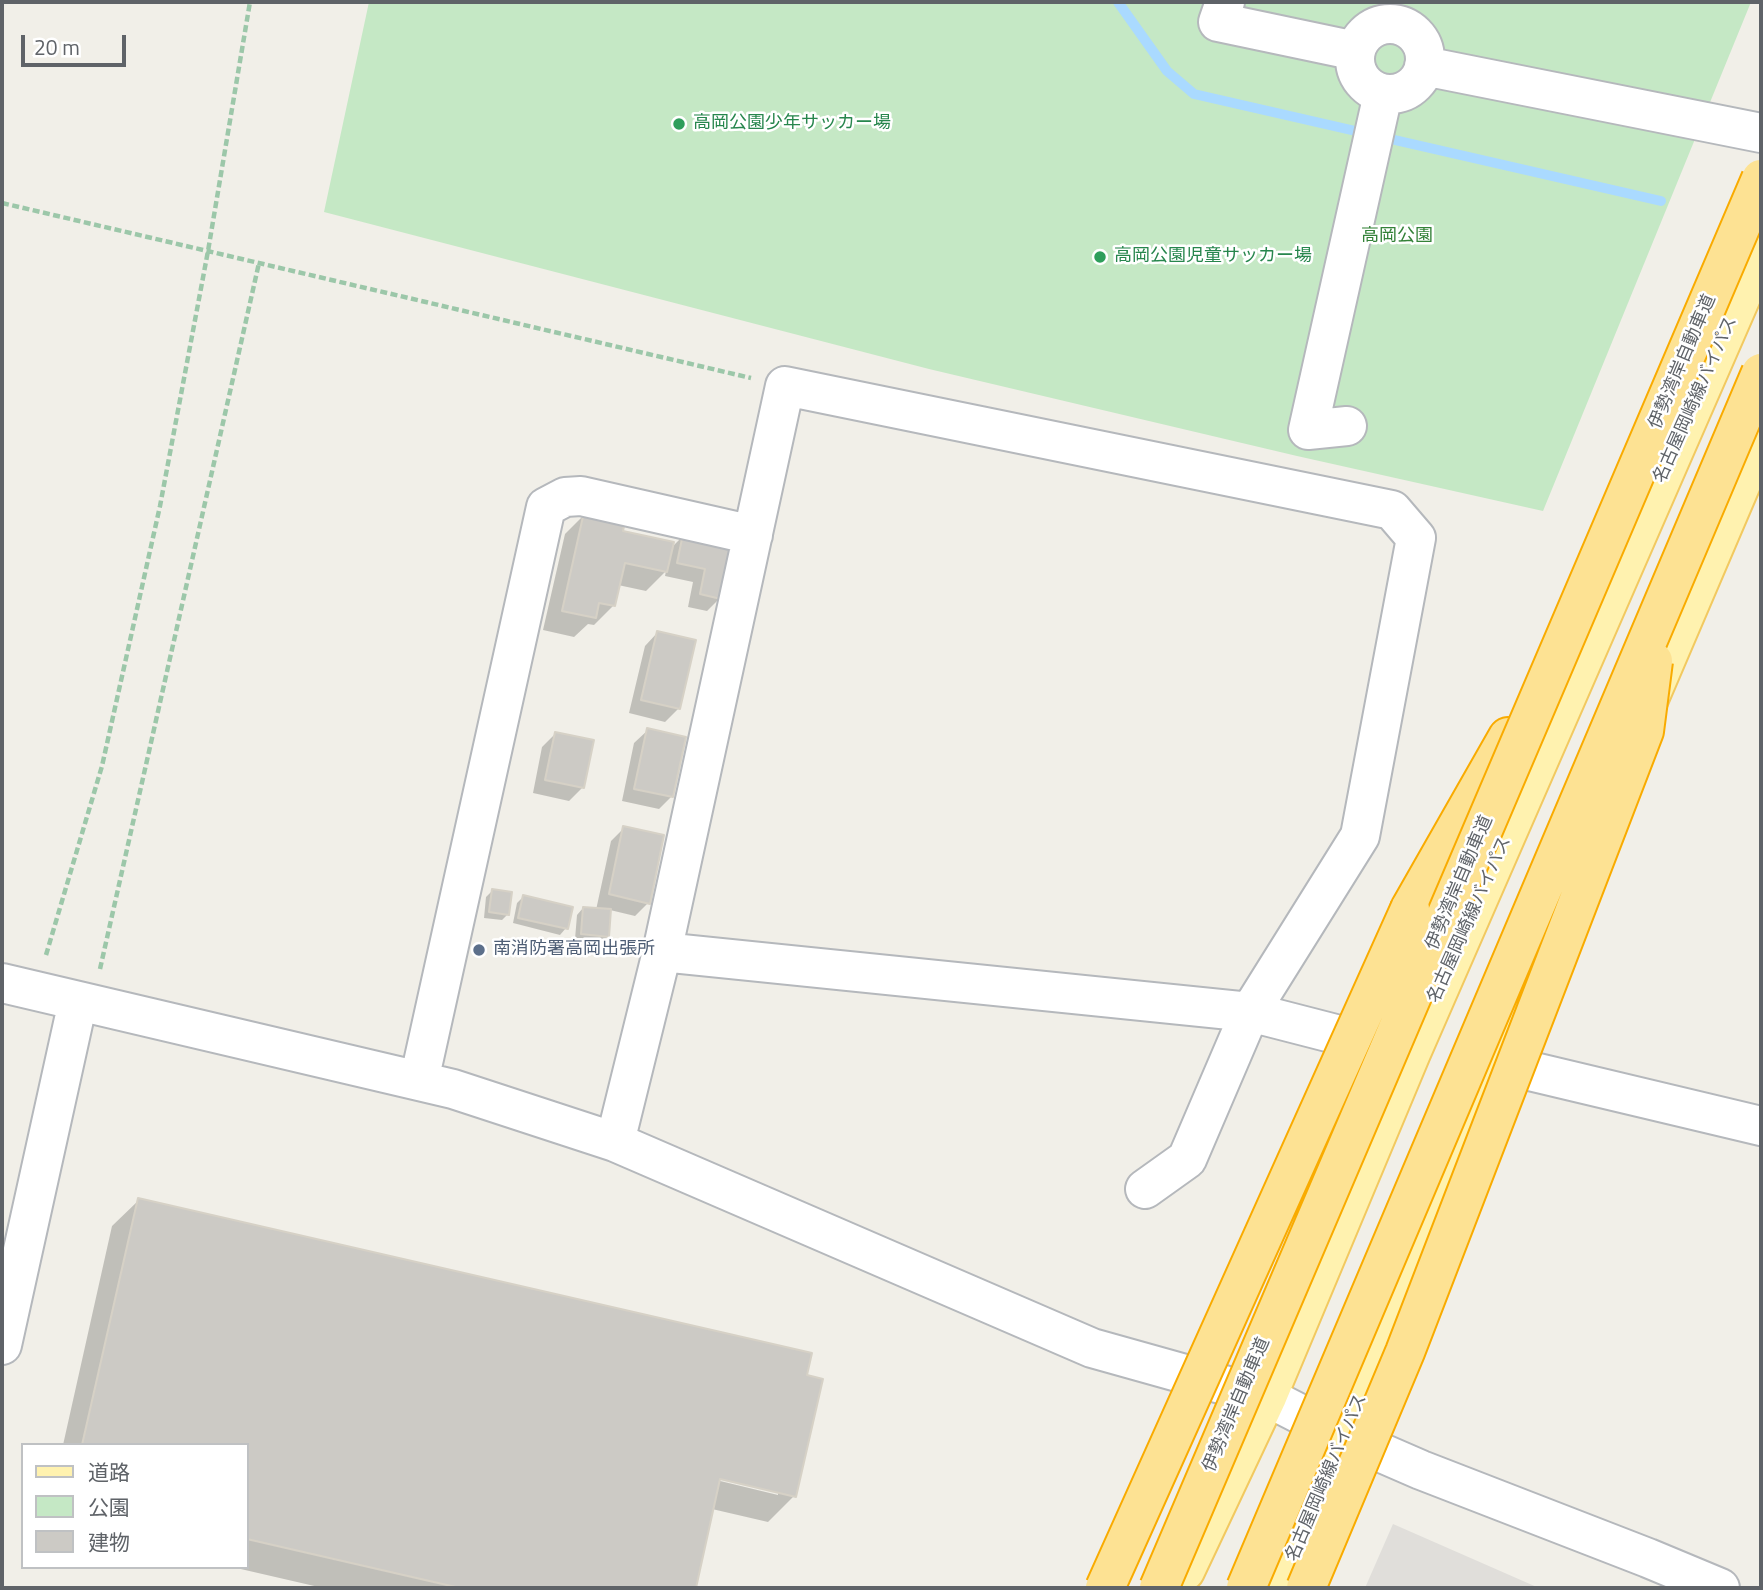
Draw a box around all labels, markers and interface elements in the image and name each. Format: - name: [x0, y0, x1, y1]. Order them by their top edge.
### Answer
- scale bar: [24, 21, 130, 65]
- text: 20 m: [34, 31, 80, 63]
- place label: 高岡公園少年サッカー場: [693, 113, 891, 135]
- marker: 高岡公園少年サッカー場: [671, 116, 687, 132]
- park label: 高岡公園: [1361, 226, 1433, 248]
- place label: 高岡公園児童サッカー場: [1114, 246, 1312, 268]
- marker: 高岡公園児童サッカー場: [1092, 249, 1108, 265]
- street label: 伊勢湾岸自動車道: [1645, 292, 1721, 432]
- street label: 名古屋岡崎線バイパス: [1650, 313, 1742, 487]
- street label: 伊勢湾岸自動車道: [1422, 813, 1498, 953]
- street label: 名古屋岡崎線バイパス: [1424, 833, 1516, 1007]
- place label: 南消防署高岡出張所: [493, 939, 655, 961]
- marker: 南消防署高岡出張所: [471, 942, 487, 958]
- street label: 伊勢湾岸自動車道: [1199, 1335, 1275, 1475]
- street label: 名古屋岡崎線バイパス: [1282, 1391, 1372, 1565]
- legend: [21, 1443, 248, 1569]
- text: 道路: [88, 1456, 130, 1488]
- text: 公園: [88, 1491, 130, 1523]
- text: 建物: [88, 1526, 130, 1558]

